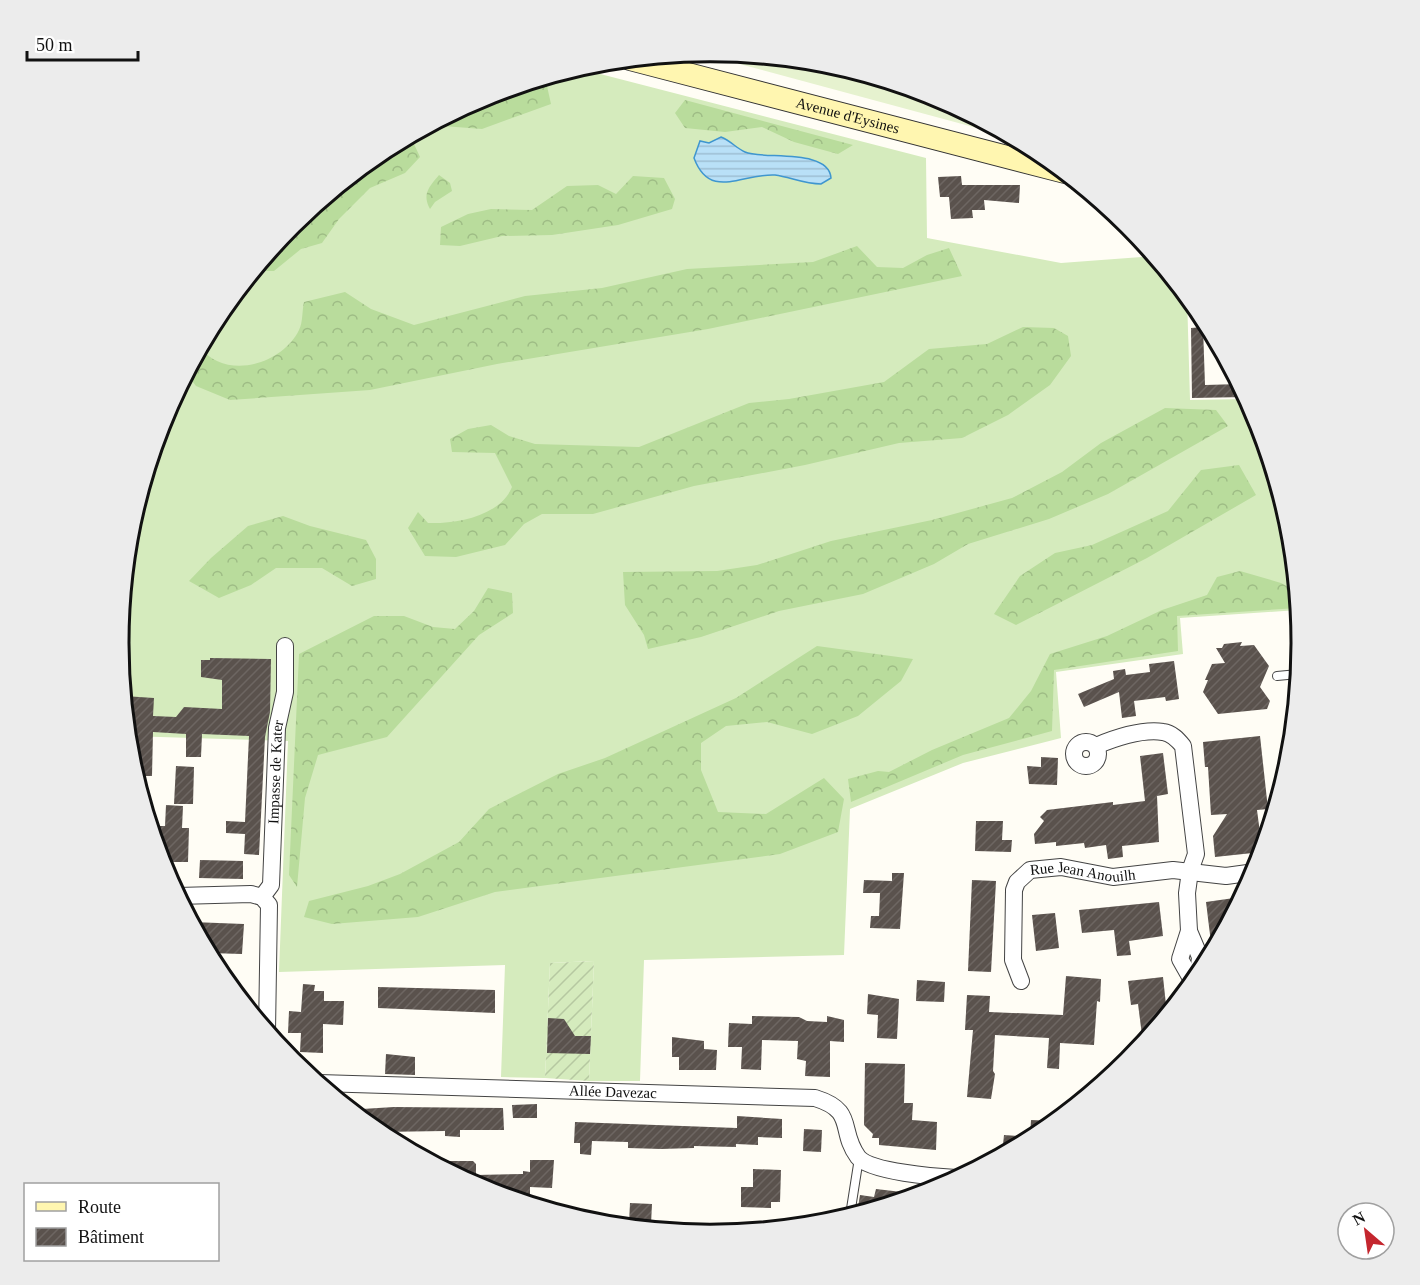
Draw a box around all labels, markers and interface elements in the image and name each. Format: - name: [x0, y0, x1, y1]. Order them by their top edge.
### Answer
- scale bar: [27, 24, 138, 62]
- text: 50 m: [36, 35, 73, 55]
- street label: Avenue d'Eysines: [794, 94, 901, 137]
- street label: Impasse de Kater: [265, 718, 287, 824]
- street label: Rue Jean Anouilh: [1029, 859, 1137, 885]
- street label: Allée Davezac: [569, 1083, 657, 1101]
- legend: [24, 1183, 219, 1261]
- text: Route: [78, 1197, 121, 1217]
- north arrow: [1336, 1201, 1396, 1261]
- text: N: [1350, 1208, 1369, 1229]
- text: Bâtiment: [78, 1227, 144, 1247]

